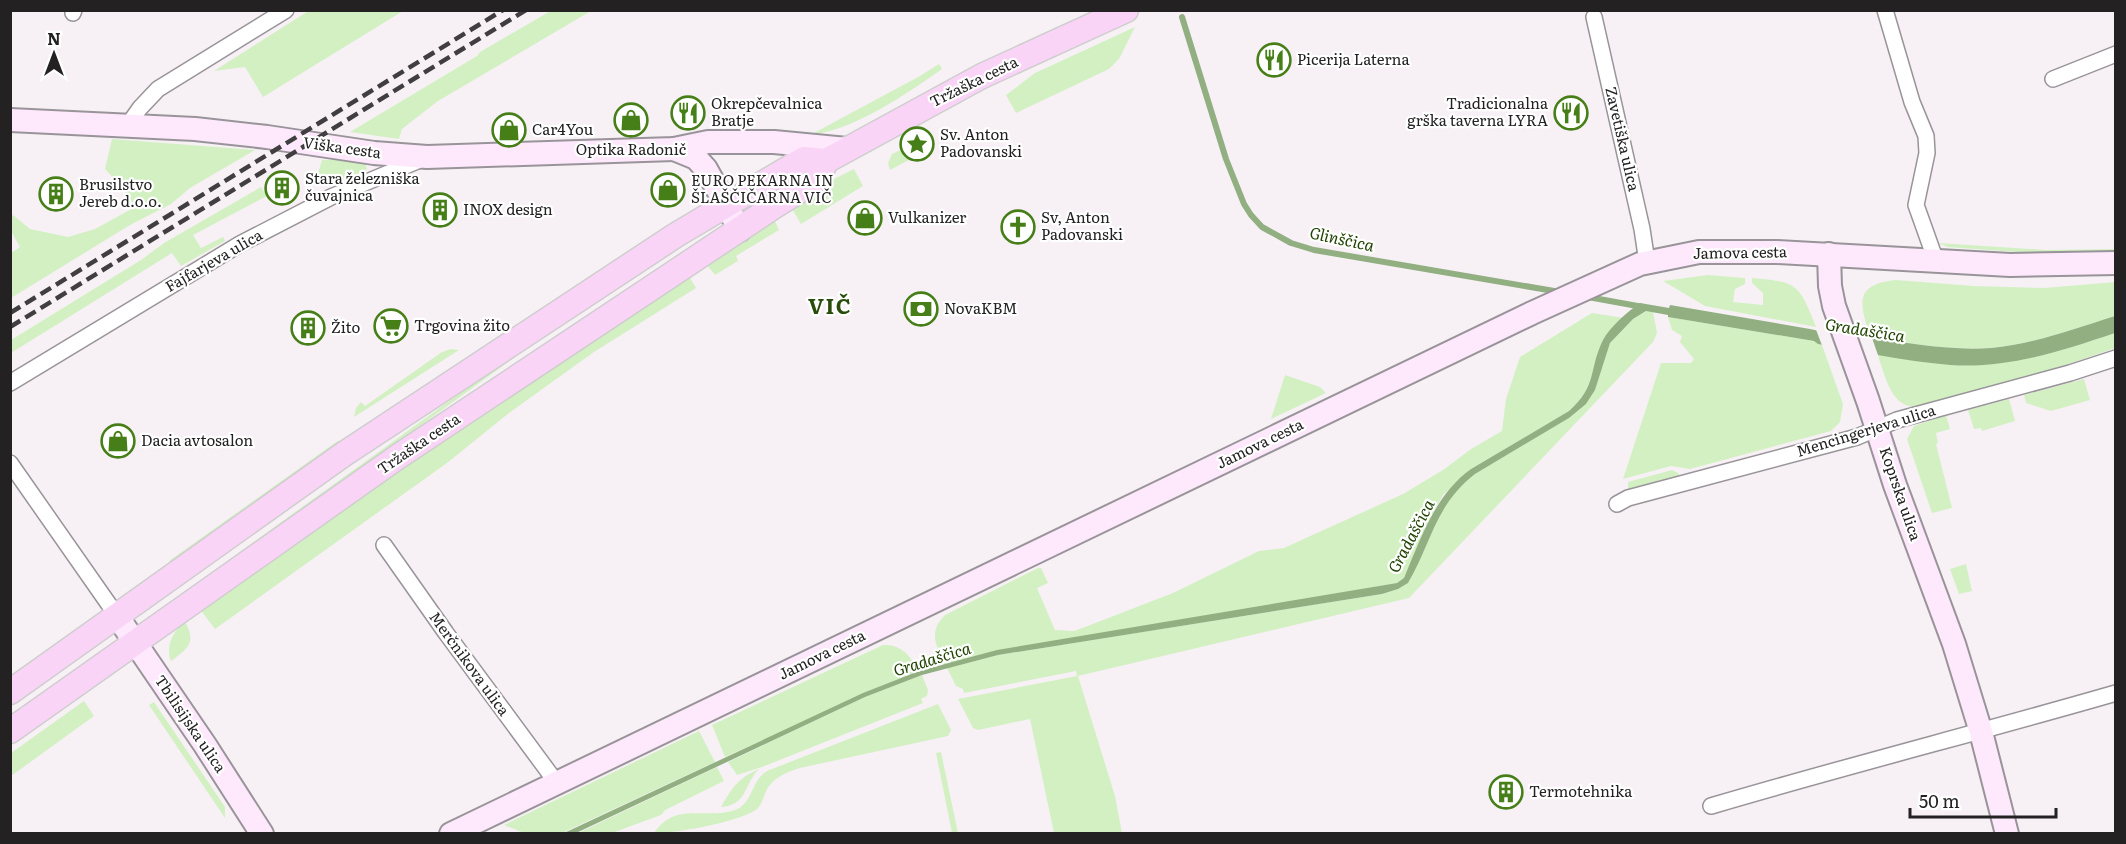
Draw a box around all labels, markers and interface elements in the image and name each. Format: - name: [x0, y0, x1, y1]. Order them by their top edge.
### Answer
- north arrow: [24, 24, 84, 84]
- text: N: [47, 26, 61, 50]
- restaurant icon: Picerija Laterna: [1256, 42, 1292, 78]
- place label: Picerija Laterna: [1297, 47, 1410, 70]
- street label: Tržaška cesta: [925, 49, 1022, 112]
- street label: Zavetiška ulica: [1600, 84, 1647, 194]
- place label: Okrepčevalnica Bratje: [711, 91, 823, 131]
- place label: Tradicionalna grška taverna LYRA: [1407, 91, 1549, 131]
- restaurant icon: Okrepčevalnica Bratje: [670, 95, 706, 131]
- restaurant icon: Tradicionalna grška taverna LYRA: [1553, 95, 1589, 131]
- shop icon: Optika Radonič: [613, 102, 649, 138]
- shop icon: Car4You: [491, 112, 527, 148]
- place label: Car4You: [532, 117, 594, 140]
- place label: Sv. Anton Padovanski: [940, 122, 1022, 162]
- place icon: Sv. Anton Padovanski: [899, 126, 935, 162]
- street label: Viška cesta: [302, 130, 384, 163]
- place label: Optika Radonič: [576, 137, 687, 160]
- place label: Stara železniška čuvajnica: [305, 166, 420, 206]
- place label: EURO PEKARNA IN ŠLAŠČIČARNA VIČ: [691, 168, 833, 208]
- building icon: Stara železniška čuvajnica: [264, 170, 300, 206]
- place label: Brusilstvo Jereb d.o.o.: [79, 172, 162, 212]
- shop icon: EURO PEKARNA IN ŠLAŠČIČARNA VIČ: [650, 172, 686, 208]
- building icon: Brusilstvo Jereb d.o.o.: [38, 176, 74, 212]
- building icon: INOX design: [422, 192, 458, 228]
- place label: INOX design: [463, 197, 553, 220]
- shop icon: Vulkanizer: [847, 200, 883, 236]
- place label: Vulkanizer: [888, 205, 966, 228]
- place label: Sv, Anton Padovanski: [1041, 205, 1123, 245]
- church icon: Sv, Anton Padovanski: [1000, 209, 1036, 245]
- water label: Glinščica: [1308, 220, 1377, 257]
- street label: Fajfarjeva ulica: [160, 222, 267, 297]
- street label: Jamova cesta: [1693, 239, 1788, 264]
- district label: VIČ: [808, 289, 852, 320]
- bank icon: NovaKBM: [903, 291, 939, 327]
- place label: NovaKBM: [944, 296, 1017, 319]
- supermarket icon: Trgovina žito: [373, 308, 409, 344]
- building icon: Žito: [290, 310, 326, 346]
- water label: Gradaščica: [1824, 311, 1907, 347]
- place label: Trgovina žito: [414, 313, 510, 336]
- place label: Žito: [331, 315, 360, 338]
- street label: Mencingerjeva ulica: [1793, 397, 1939, 462]
- street label: Tržaška cesta: [372, 406, 465, 479]
- street label: Jamova cesta: [1212, 411, 1307, 474]
- shop icon: Dacia avtosalon: [100, 423, 136, 459]
- place label: Dacia avtosalon: [141, 428, 253, 451]
- street label: Koprska ulica: [1875, 443, 1929, 544]
- water label: Gradaščica: [1381, 494, 1440, 577]
- street label: Merčnikova ulica: [424, 606, 517, 721]
- street label: Jamova cesta: [774, 622, 869, 685]
- water label: Gradaščica: [890, 635, 974, 681]
- street label: Tbilisijska ulica: [150, 670, 233, 777]
- building icon: Termotehnika: [1488, 774, 1524, 810]
- place label: Termotehnika: [1529, 779, 1633, 802]
- scale bar: [1910, 781, 2056, 819]
- text: 50 m: [1919, 787, 1960, 814]

